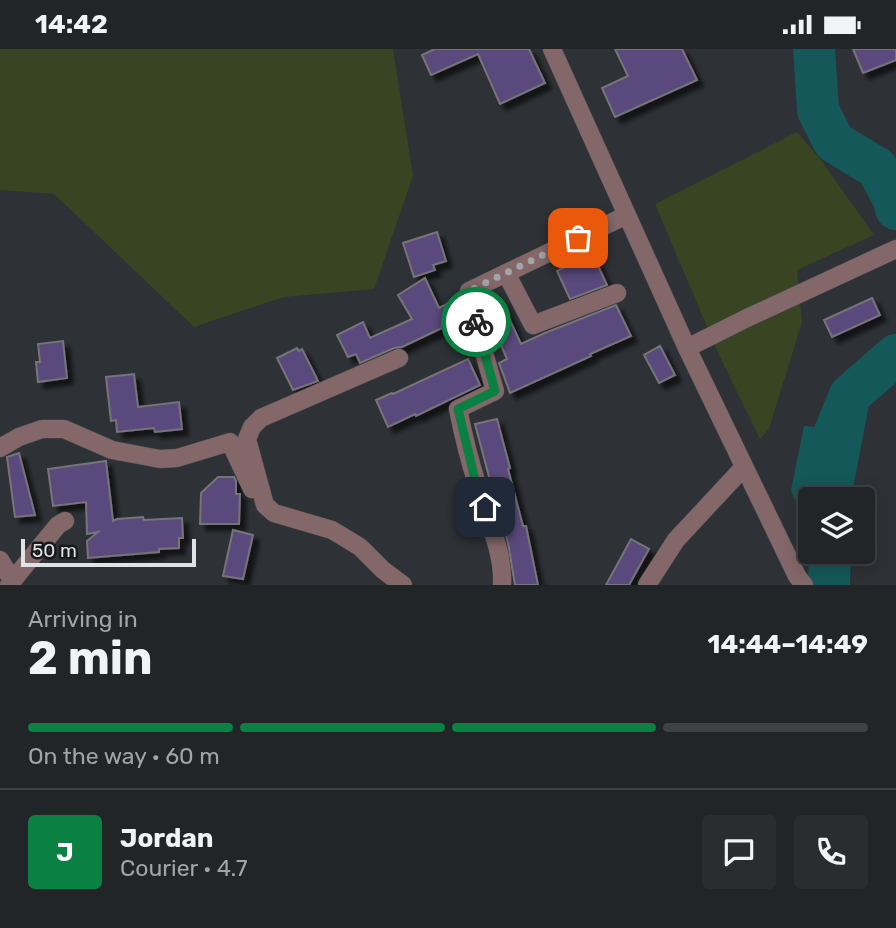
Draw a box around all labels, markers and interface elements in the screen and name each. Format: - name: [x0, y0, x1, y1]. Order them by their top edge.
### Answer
- text: 14:42: [35, 9, 108, 40]
- pin: [548, 208, 608, 268]
- icon: bag: [559, 219, 597, 257]
- courier: [441, 287, 511, 357]
- icon: bike: [457, 303, 495, 341]
- pin: [455, 477, 515, 537]
- map controls: [798, 487, 875, 564]
- button: layers: [798, 487, 875, 564]
- icon: home: [466, 488, 504, 526]
- scale bar: [21, 536, 196, 568]
- text: 50 m: [32, 539, 77, 562]
- text: Arriving in: [28, 605, 138, 633]
- text: 14:44–14:49: [708, 629, 868, 660]
- text: 2 min: [28, 631, 153, 686]
- text: On the way · 60 m: [28, 742, 220, 770]
- button: chat: [702, 815, 776, 889]
- button: phone: [794, 815, 868, 889]
- text: Jordan: [120, 823, 213, 854]
- text: J: [56, 837, 74, 868]
- text: Courier · 4.7: [120, 854, 247, 882]

